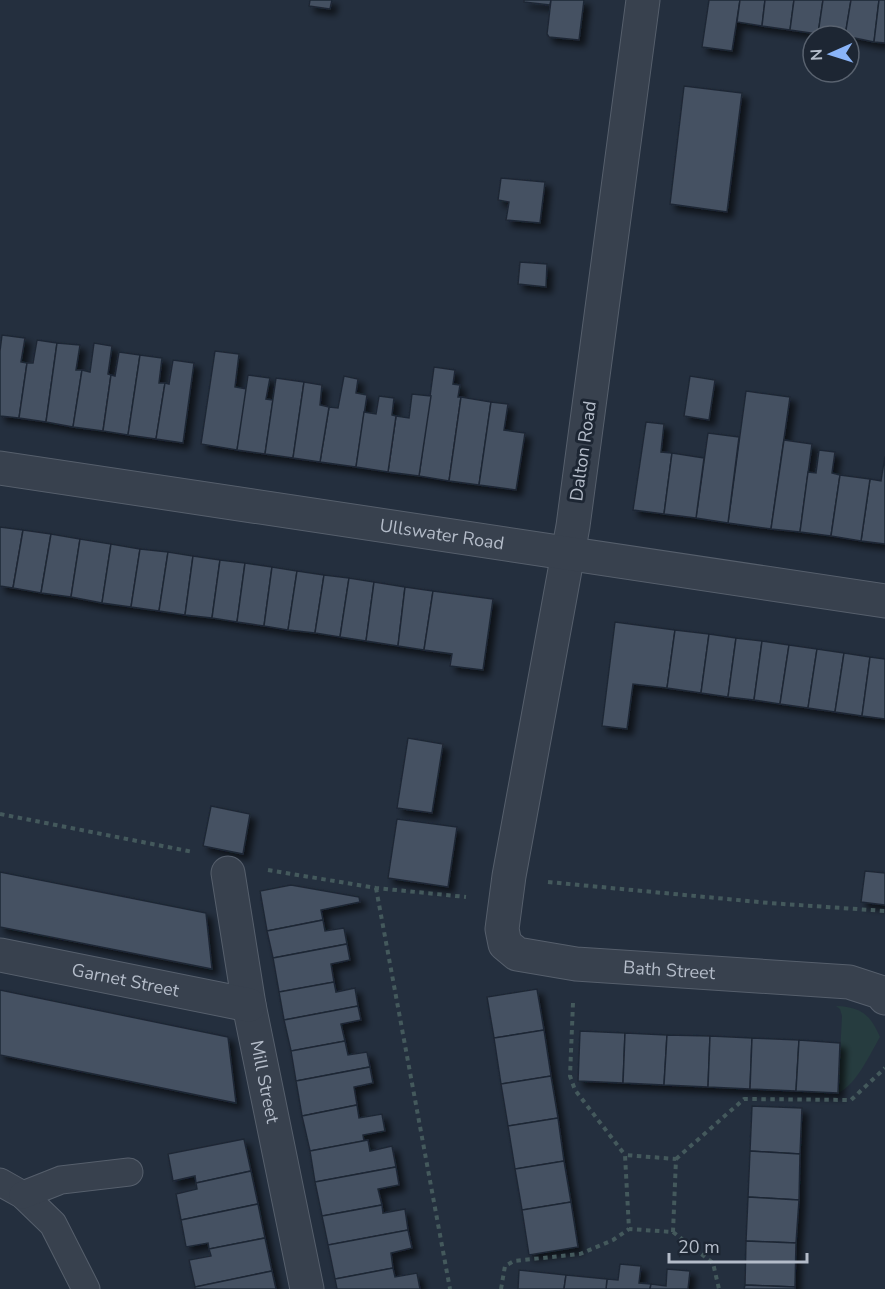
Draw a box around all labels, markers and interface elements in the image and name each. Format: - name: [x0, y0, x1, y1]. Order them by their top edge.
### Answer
- north arrow: [801, 24, 861, 84]
- text: N: [806, 48, 828, 61]
- street label: Dalton Road: [564, 399, 602, 503]
- street label: Ullswater Road: [378, 513, 506, 556]
- street label: Bath Street: [622, 955, 717, 985]
- street label: Garnet Street: [70, 958, 182, 1003]
- street label: Mill Street: [245, 1038, 285, 1126]
- scale bar: [669, 1226, 807, 1264]
- text: 20 m: [678, 1235, 720, 1259]

